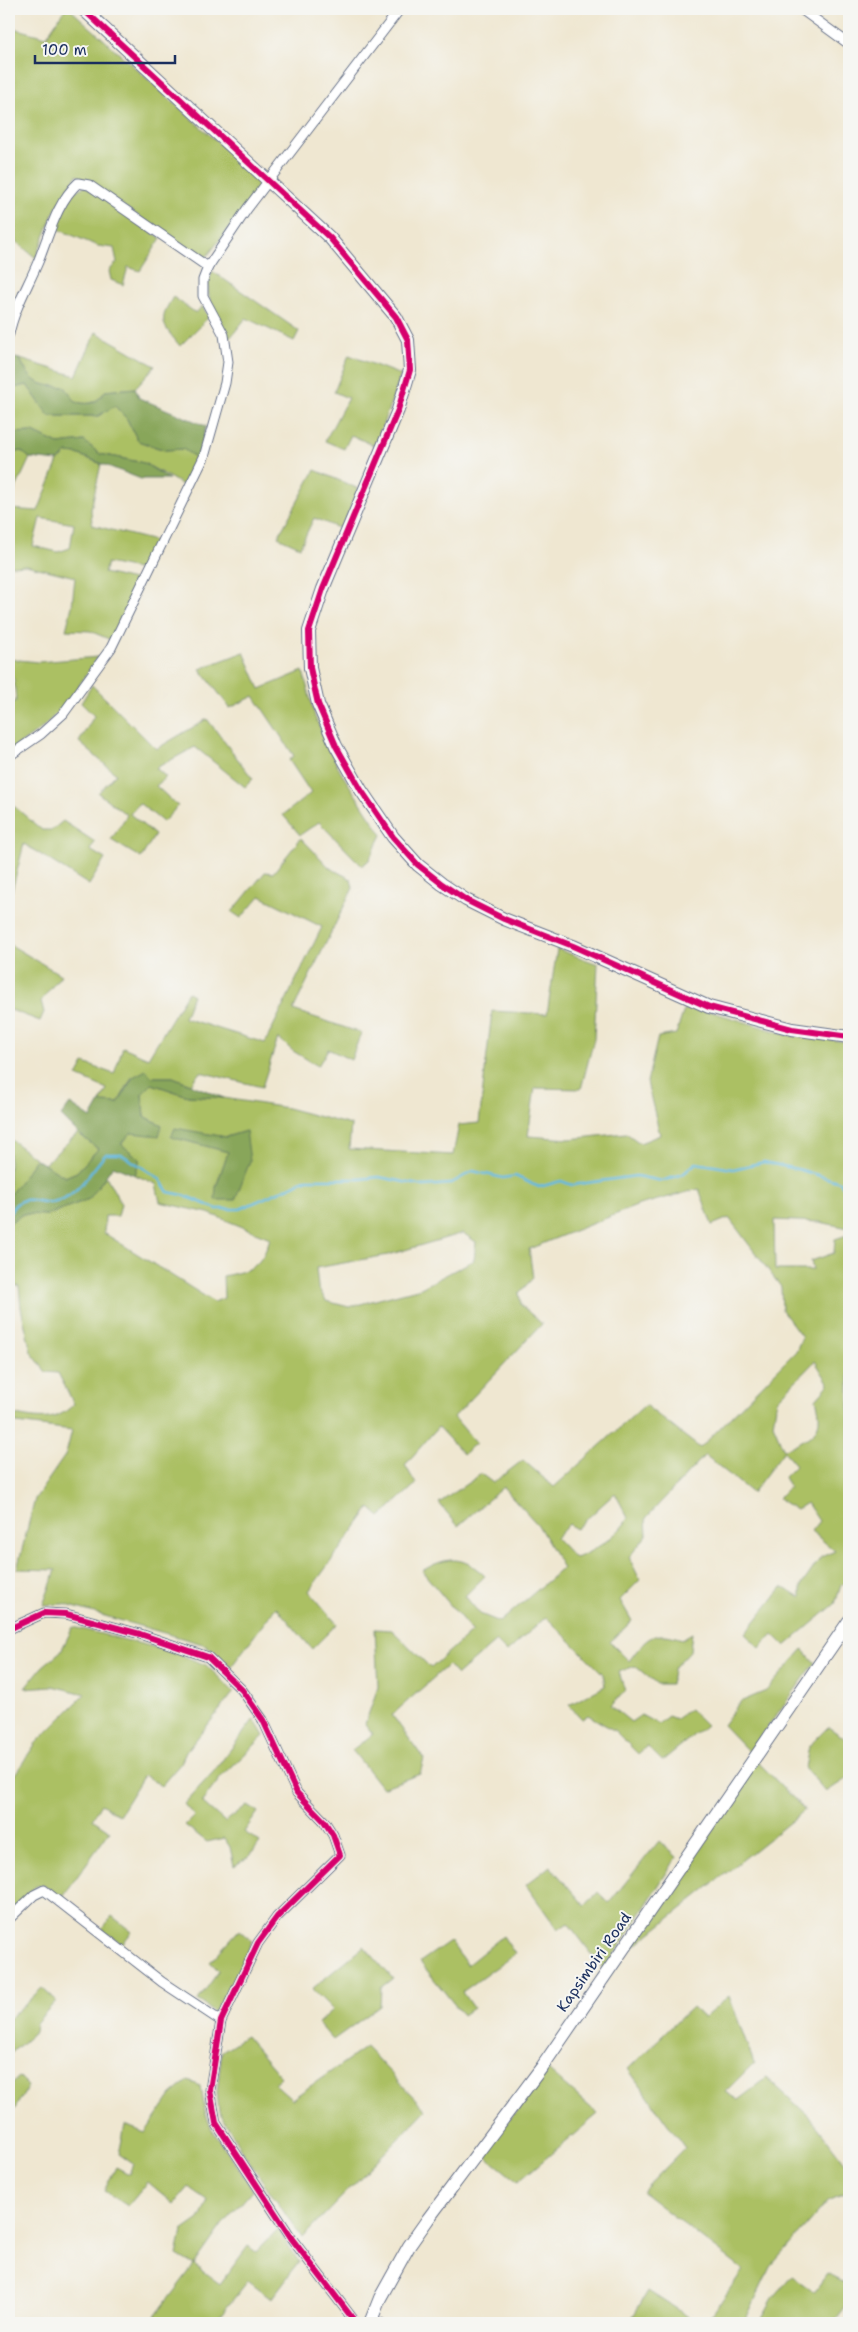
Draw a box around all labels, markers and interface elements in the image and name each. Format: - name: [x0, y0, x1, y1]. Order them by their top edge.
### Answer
- scale bar: [35, 32, 175, 64]
- text: 100 m: [42, 40, 87, 60]
- street label: Kapsimbiri Road: [552, 1908, 636, 2016]

